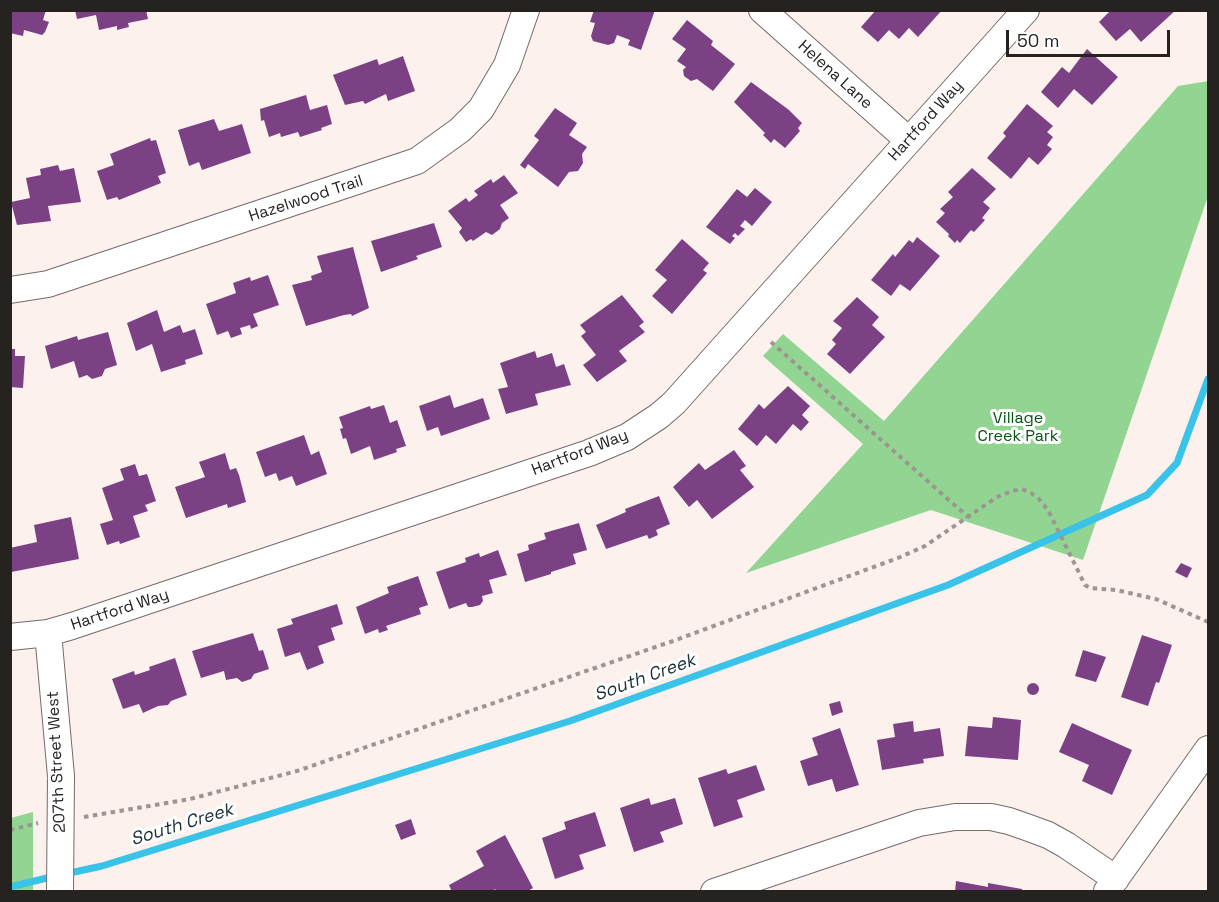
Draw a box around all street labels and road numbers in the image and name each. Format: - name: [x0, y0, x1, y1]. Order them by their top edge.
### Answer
- street label: Helena Lane: [794, 37, 876, 113]
- street label: Hartford Way: [885, 77, 967, 165]
- street label: Hazelwood Trail: [246, 171, 366, 227]
- street label: Hartford Way: [529, 426, 631, 480]
- street label: Hartford Way: [69, 585, 171, 635]
- street label: 207th Street West: [44, 691, 70, 833]

